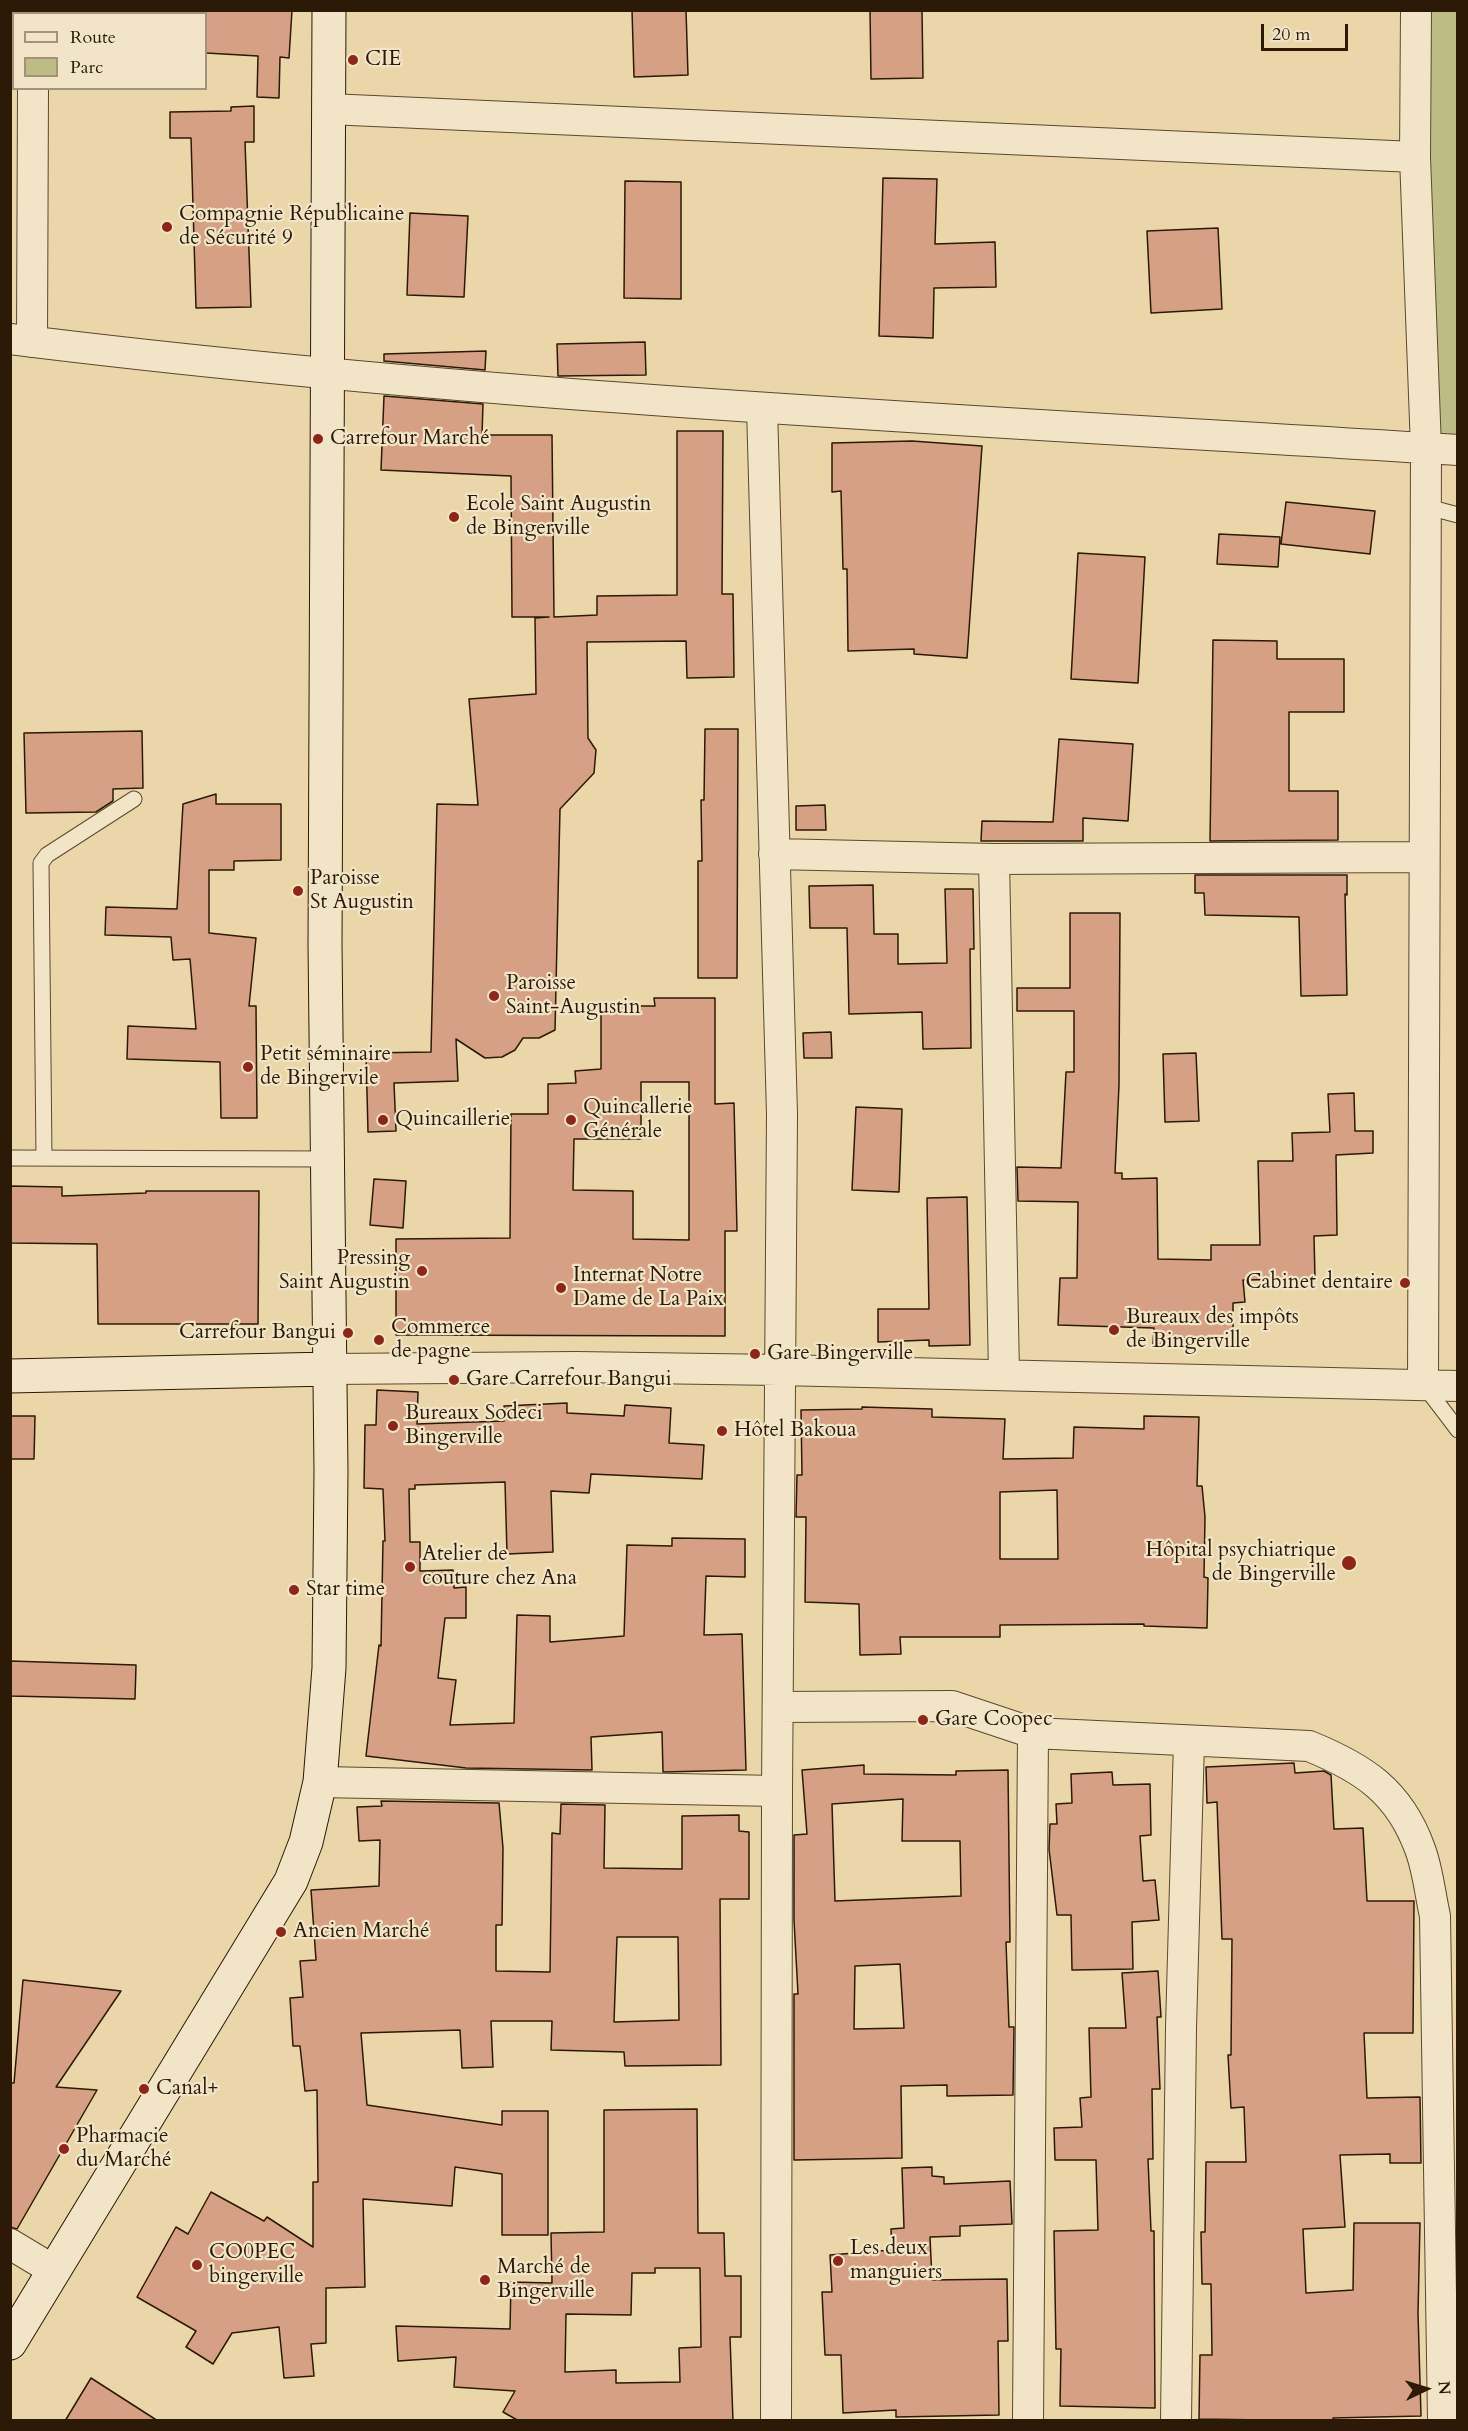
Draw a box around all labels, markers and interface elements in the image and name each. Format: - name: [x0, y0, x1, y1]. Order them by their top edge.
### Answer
- legend: [12, 12, 207, 90]
- scale bar: [1264, 12, 1351, 50]
- text: 20 m: [1272, 22, 1311, 47]
- text: Route: [70, 25, 116, 50]
- place label: CIE: [365, 47, 401, 73]
- marker: CIE: [346, 53, 360, 67]
- text: Parc: [70, 55, 103, 80]
- place label: Compagnie Républicaine de Sécurité 9: [179, 202, 405, 252]
- marker: Compagnie Républicaine de Sécurité 9: [160, 220, 174, 234]
- place label: Carrefour Marché: [330, 426, 490, 452]
- marker: Carrefour Marché: [311, 432, 325, 446]
- place label: Ecole Saint Augustin de Bingerville: [466, 492, 651, 542]
- marker: Ecole Saint Augustin de Bingerville: [447, 510, 461, 524]
- place label: Paroisse St Augustin: [310, 866, 414, 916]
- marker: Paroisse St Augustin: [291, 884, 305, 898]
- place label: Paroisse Saint-Augustin: [506, 971, 641, 1021]
- marker: Paroisse Saint-Augustin: [487, 989, 501, 1003]
- place label: Petit séminaire de Bingervile: [260, 1042, 391, 1092]
- marker: Petit séminaire de Bingervile: [241, 1060, 255, 1074]
- place label: Quincallerie Générale: [583, 1095, 692, 1145]
- place label: Quincaillerie: [395, 1107, 510, 1133]
- marker: Quincaillerie: [376, 1113, 390, 1127]
- marker: Quincallerie Générale: [564, 1113, 578, 1127]
- place label: Pressing Saint Augustin: [279, 1246, 410, 1296]
- place label: Internat Notre Dame de La Paix: [573, 1263, 724, 1313]
- marker: Pressing Saint Augustin: [415, 1264, 429, 1278]
- place label: Cabinet dentaire: [1245, 1270, 1393, 1296]
- marker: Cabinet dentaire: [1398, 1276, 1412, 1290]
- marker: Internat Notre Dame de La Paix: [554, 1281, 568, 1295]
- place label: Bureaux des impôts de Bingerville: [1126, 1305, 1299, 1355]
- place label: Commerce de pagne: [391, 1315, 490, 1365]
- place label: Carrefour Bangui: [179, 1320, 336, 1346]
- marker: Bureaux des impôts de Bingerville: [1107, 1323, 1121, 1337]
- marker: Carrefour Bangui: [341, 1326, 355, 1340]
- marker: Commerce de pagne: [372, 1333, 386, 1347]
- place label: Gare Bingerville: [767, 1341, 913, 1367]
- marker: Gare Bingerville: [748, 1347, 762, 1361]
- place label: Gare Carrefour Bangui: [466, 1367, 672, 1393]
- marker: Gare Carrefour Bangui: [447, 1373, 461, 1387]
- place label: Bureaux Sodeci Bingerville: [405, 1401, 543, 1451]
- place label: Hôtel Bakoua: [734, 1418, 857, 1444]
- marker: Bureaux Sodeci Bingerville: [386, 1419, 400, 1433]
- marker: Hôtel Bakoua: [715, 1424, 729, 1438]
- place label: Hôpital psychiatrique de Bingerville: [1145, 1538, 1336, 1588]
- place label: Atelier de couture chez Ana: [422, 1542, 577, 1592]
- marker: Hôpital psychiatrique de Bingerville: [1340, 1554, 1358, 1572]
- marker: Atelier de couture chez Ana: [403, 1560, 417, 1574]
- place label: Star time: [306, 1577, 385, 1603]
- marker: Star time: [287, 1583, 301, 1597]
- place label: Gare Coopec: [935, 1707, 1053, 1733]
- marker: Gare Coopec: [916, 1713, 930, 1727]
- place label: Ancien Marché: [293, 1919, 430, 1945]
- marker: Ancien Marché: [274, 1925, 288, 1939]
- place label: Canal+: [156, 2076, 218, 2102]
- marker: Canal+: [137, 2082, 151, 2096]
- place label: Pharmacie du Marché: [76, 2124, 171, 2174]
- marker: Pharmacie du Marché: [57, 2142, 71, 2156]
- place label: Les deux manguiers: [850, 2236, 942, 2286]
- place label: CO0PEC bingerville: [209, 2240, 304, 2290]
- marker: Les deux manguiers: [831, 2254, 845, 2268]
- place label: Marché de Bingerville: [497, 2255, 595, 2305]
- marker: CO0PEC bingerville: [190, 2258, 204, 2272]
- marker: Marché de Bingerville: [478, 2273, 492, 2287]
- north arrow: [1396, 2359, 1456, 2419]
- text: N: [1432, 2380, 1455, 2395]

